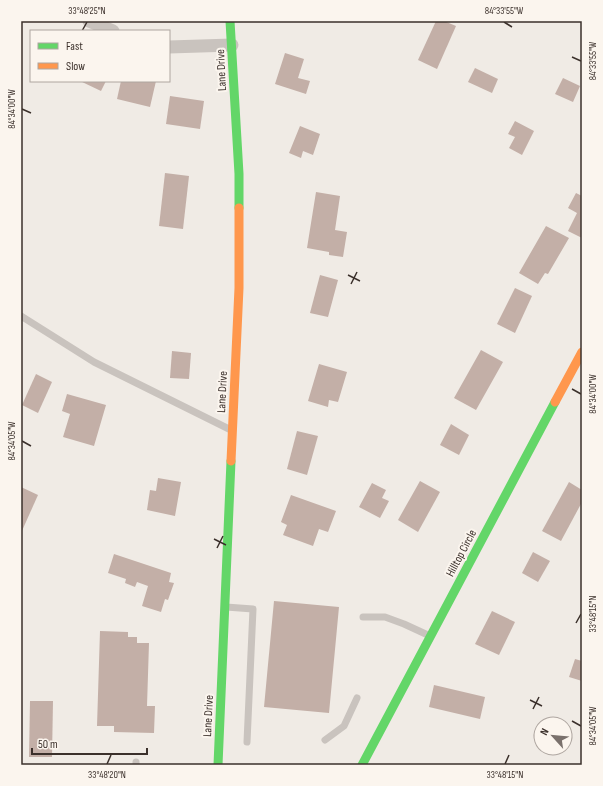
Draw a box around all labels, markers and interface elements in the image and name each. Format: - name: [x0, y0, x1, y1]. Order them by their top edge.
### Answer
- text: 33°48'25"N: [68, 5, 106, 17]
- text: 84°33'55"W: [485, 5, 524, 17]
- legend: [30, 30, 170, 82]
- text: Fast: [66, 39, 83, 54]
- text: 84°33'55"W: [587, 41, 599, 80]
- street label: Lane Drive: [213, 48, 230, 91]
- text: Slow: [66, 59, 85, 74]
- text: 84°34'00"W: [6, 89, 18, 129]
- street label: Lane Drive: [214, 371, 231, 413]
- text: 84°34'00"W: [587, 374, 599, 414]
- text: 84°34'05"W: [6, 421, 18, 461]
- street label: Hilltop Circle: [443, 527, 480, 579]
- text: 33°48'15"N: [587, 596, 599, 632]
- street label: Lane Drive: [200, 695, 217, 737]
- text: 84°34'05"W: [587, 706, 599, 746]
- north arrow: [533, 716, 573, 756]
- text: N: [537, 726, 552, 737]
- scale bar: [32, 730, 147, 756]
- text: 50 m: [38, 737, 58, 752]
- text: 33°48'20"N: [88, 769, 126, 781]
- text: 33°48'15"N: [487, 769, 523, 781]

